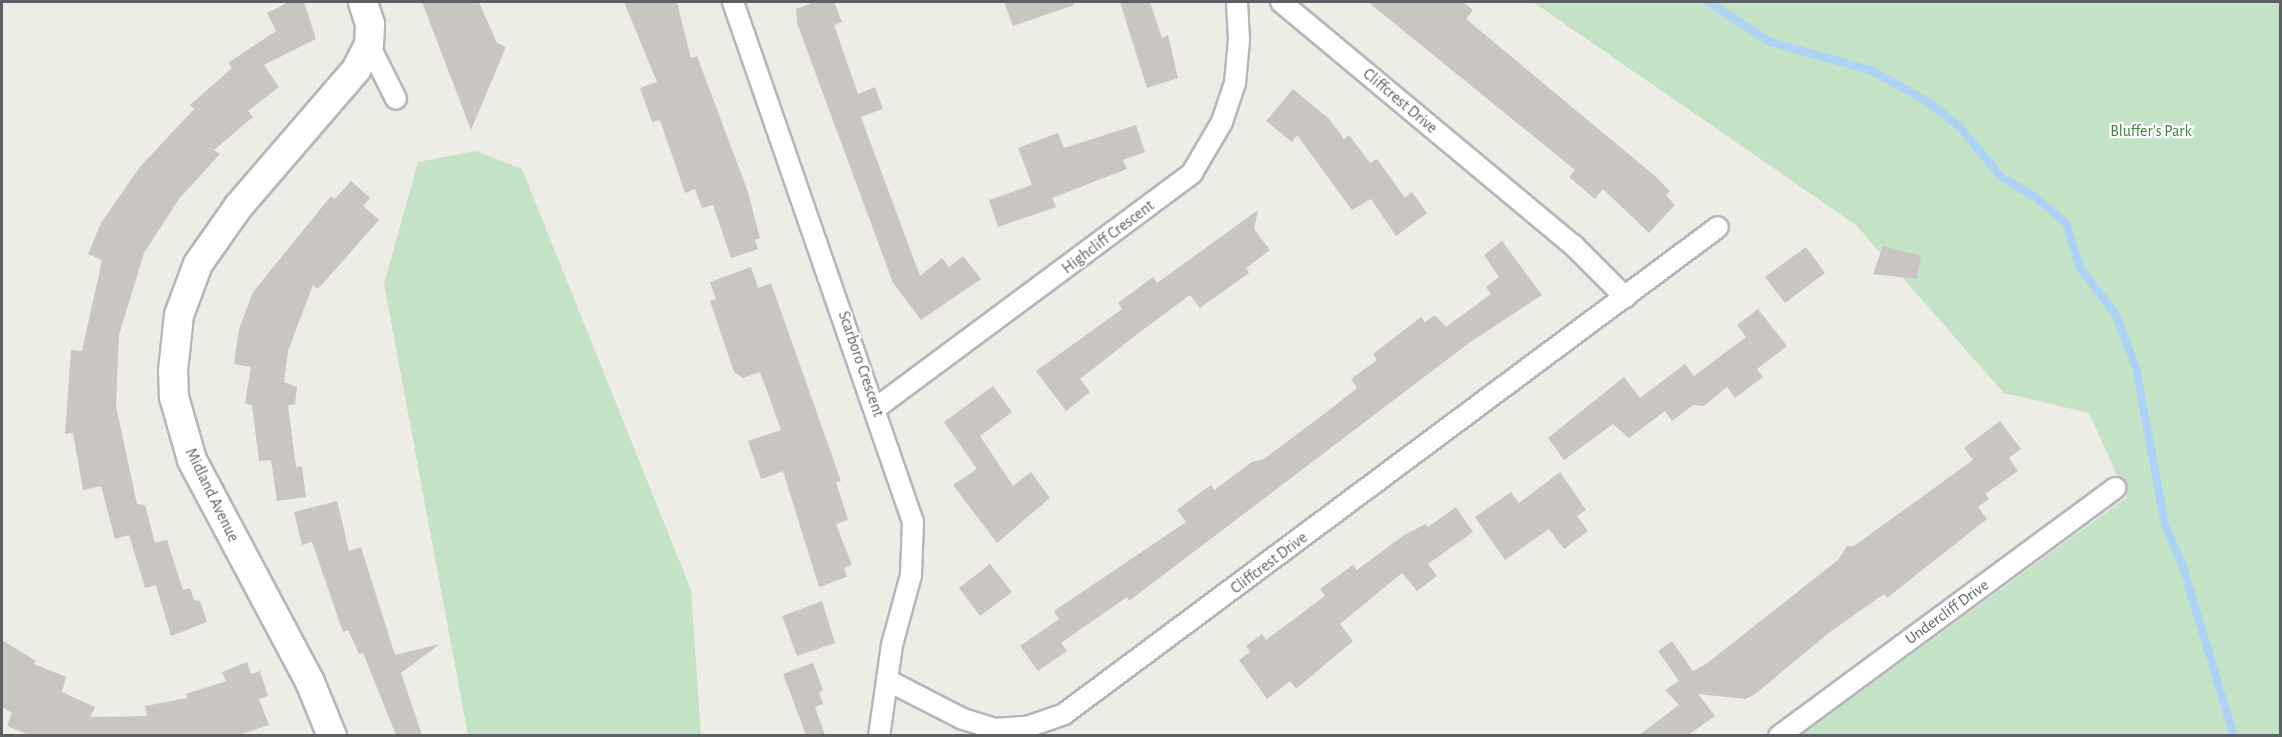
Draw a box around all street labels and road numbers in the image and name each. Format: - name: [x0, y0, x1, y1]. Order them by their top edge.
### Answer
- street label: Cliffcrest Drive: [1359, 64, 1441, 138]
- street label: Highcliff Crescent: [1058, 196, 1158, 278]
- street label: Scarboro Crescent: [834, 309, 888, 419]
- street label: Midland Avenue: [181, 445, 243, 545]
- street label: Cliffcrest Drive: [1227, 528, 1311, 598]
- street label: Undercliff Drive: [1902, 575, 1992, 649]

